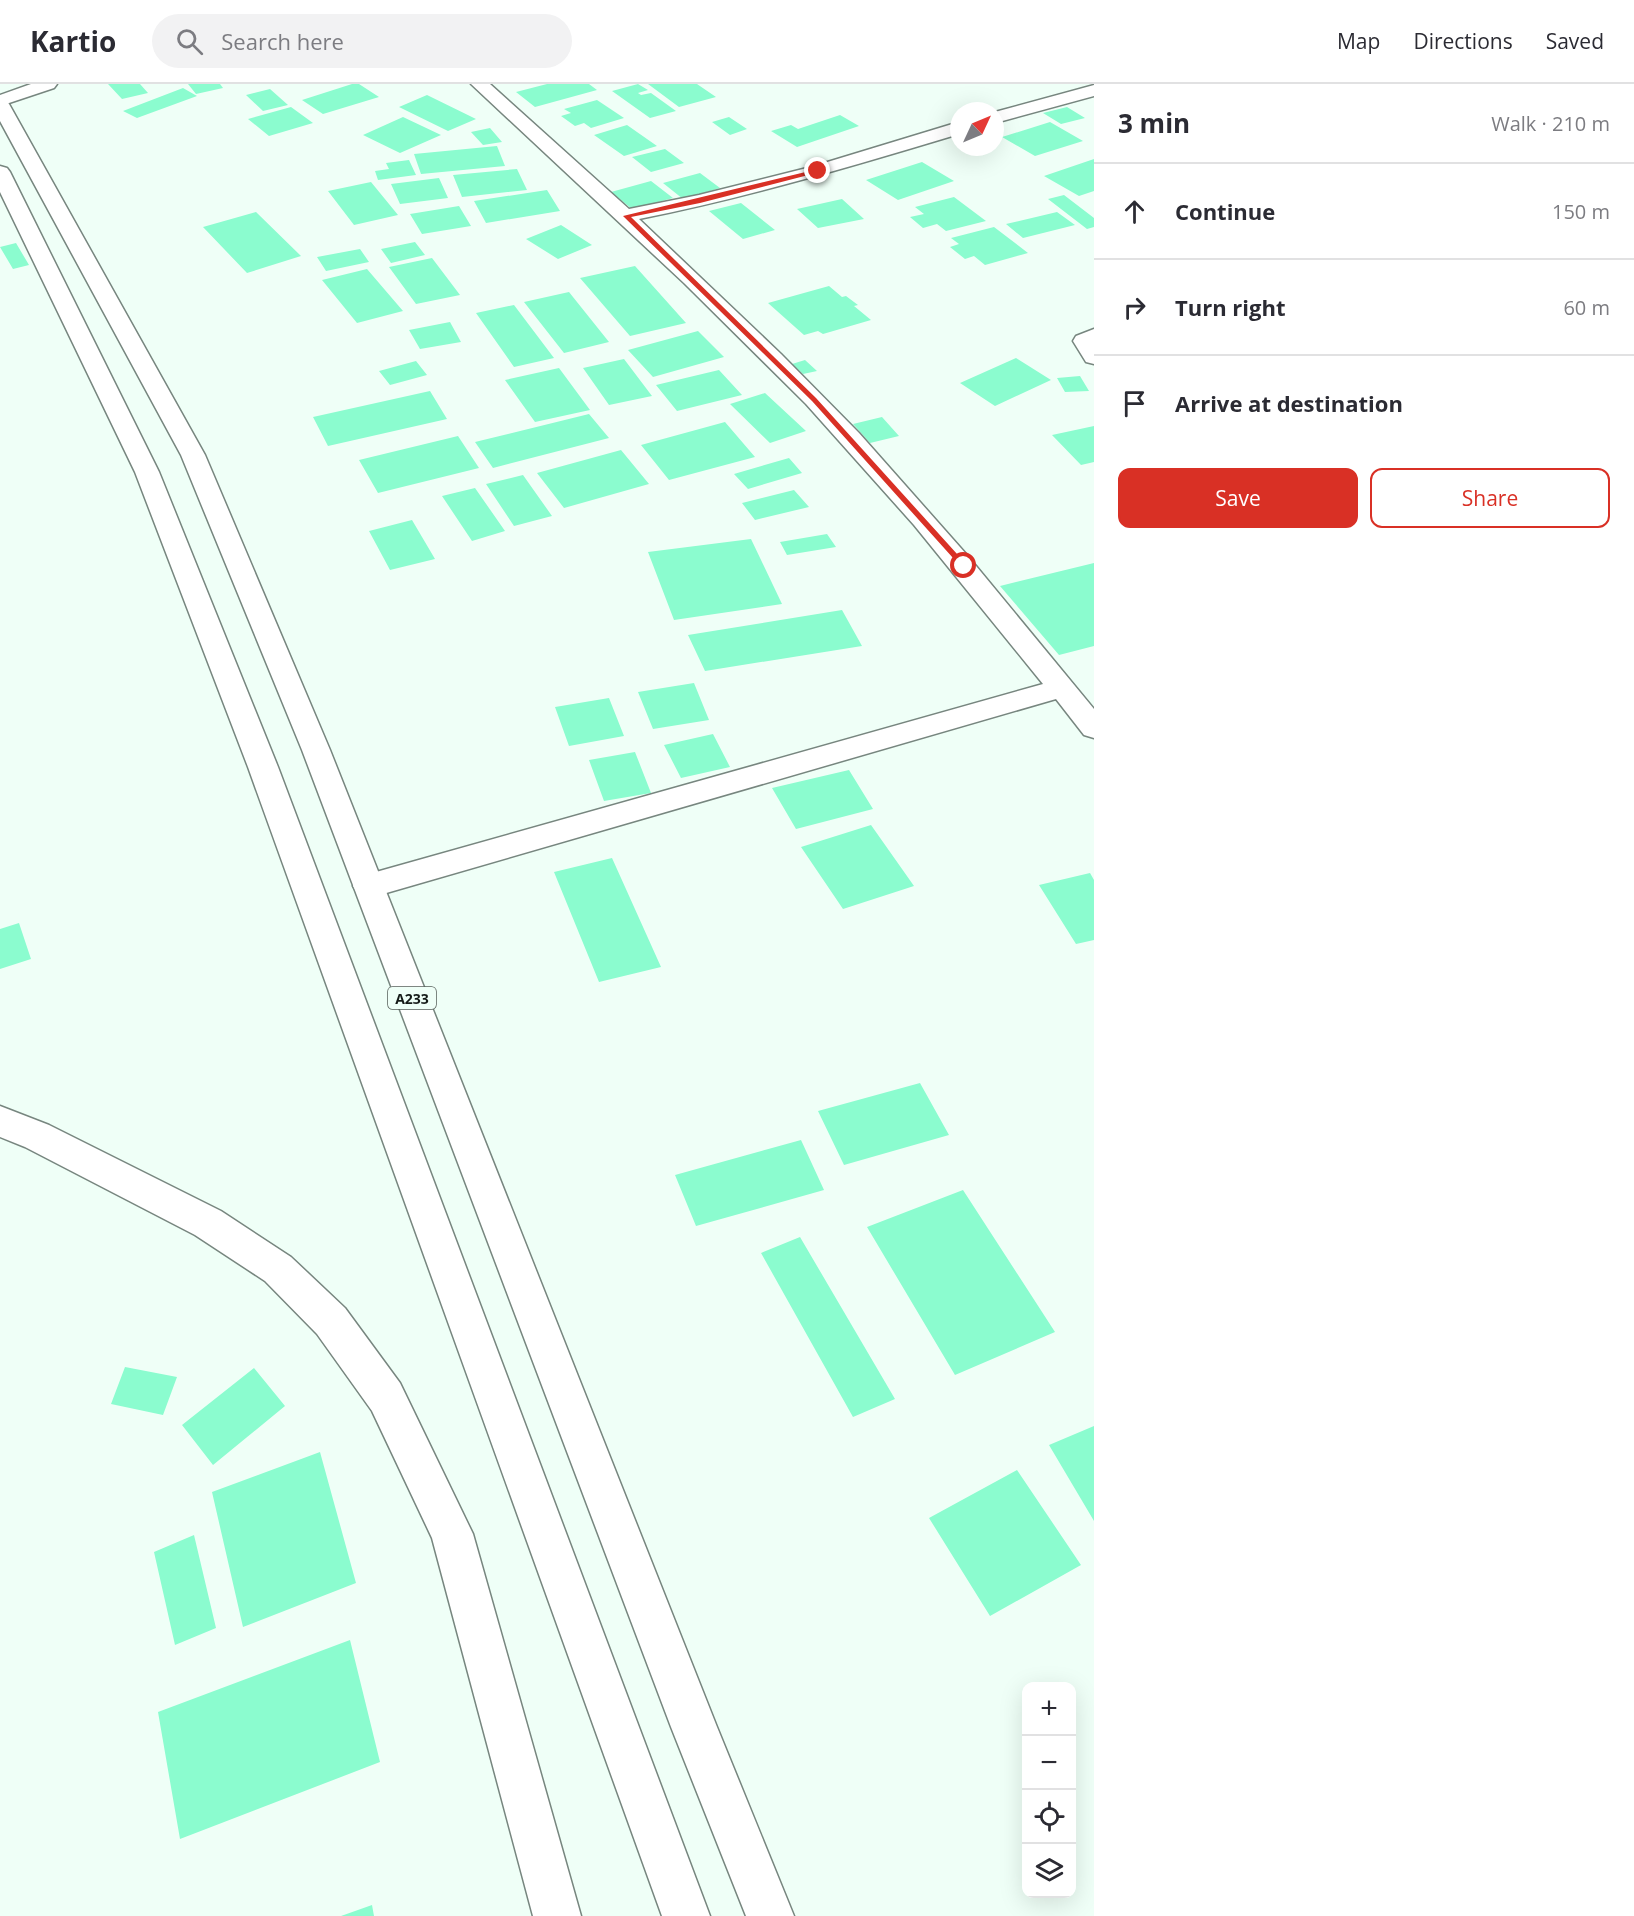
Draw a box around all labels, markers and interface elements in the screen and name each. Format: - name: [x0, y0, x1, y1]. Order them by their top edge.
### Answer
- search box: [152, 14, 572, 68]
- text: Kartio: [30, 22, 116, 60]
- icon: search: [173, 25, 206, 58]
- text: Search here: [221, 26, 344, 56]
- text: Map: [1337, 27, 1380, 55]
- text: Directions: [1413, 27, 1513, 55]
- text: Saved: [1546, 27, 1604, 55]
- north arrow: [950, 102, 1004, 156]
- text: 3 min: [1118, 105, 1190, 141]
- text: Walk · 210 m: [1491, 110, 1610, 137]
- route end: [804, 157, 830, 183]
- icon: ahead: [1118, 195, 1151, 228]
- text: Continue: [1175, 196, 1275, 226]
- text: 150 m: [1552, 198, 1610, 225]
- icon: right: [1118, 291, 1151, 324]
- text: Turn right: [1175, 292, 1286, 322]
- text: 60 m: [1563, 294, 1610, 321]
- icon: arrive: [1118, 387, 1151, 420]
- text: Arrive at destination: [1175, 388, 1403, 418]
- button: Save: [1118, 468, 1358, 528]
- button: Share: [1370, 468, 1610, 528]
- route start: [950, 552, 976, 578]
- road number: A233: [388, 987, 436, 1009]
- map controls: [1022, 1682, 1076, 1898]
- button: +: [1022, 1682, 1076, 1736]
- button: −: [1022, 1736, 1076, 1790]
- button: locate: [1022, 1790, 1076, 1844]
- button: layers: [1022, 1844, 1076, 1898]

